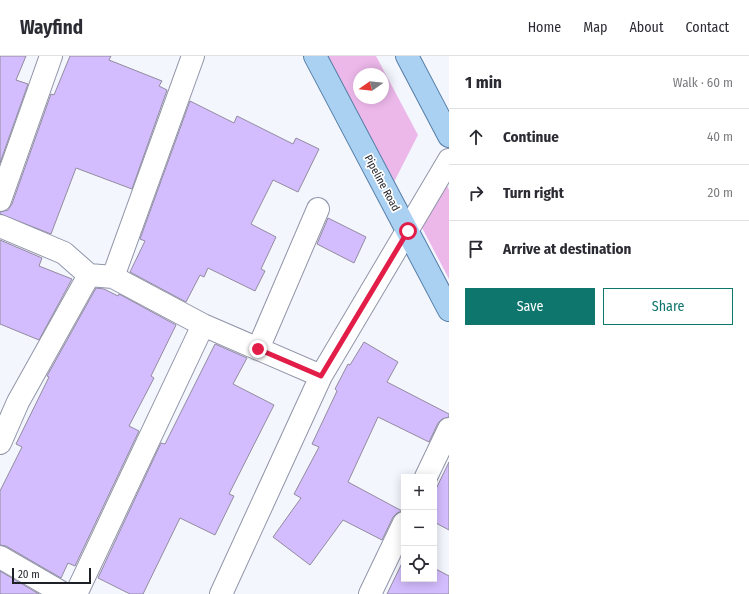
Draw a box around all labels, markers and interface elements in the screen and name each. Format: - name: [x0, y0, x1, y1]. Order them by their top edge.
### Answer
- text: Wayfind: [20, 16, 83, 39]
- text: Home: [528, 19, 561, 36]
- text: Map: [583, 19, 607, 36]
- text: About: [629, 19, 664, 36]
- text: Contact: [686, 19, 729, 36]
- north arrow: [353, 68, 389, 104]
- text: 1 min: [465, 72, 502, 93]
- text: Walk · 60 m: [673, 75, 733, 90]
- icon: ahead: [465, 126, 487, 148]
- text: Continue: [503, 128, 559, 146]
- text: 40 m: [707, 129, 733, 144]
- street label: Pipeline Road: [362, 153, 402, 213]
- icon: right: [465, 182, 487, 204]
- text: Turn right: [503, 184, 564, 202]
- text: 20 m: [707, 185, 733, 200]
- route start: [399, 222, 417, 240]
- icon: arrive: [465, 238, 487, 260]
- text: Arrive at destination: [503, 240, 631, 258]
- button: Save: [465, 288, 595, 325]
- button: Share: [603, 288, 733, 325]
- route end: [249, 340, 267, 358]
- map controls: [401, 474, 437, 582]
- button: +: [401, 474, 437, 510]
- button: −: [401, 510, 437, 546]
- button: locate: [401, 546, 437, 582]
- scale bar: [12, 566, 91, 585]
- text: 20 m: [18, 568, 40, 581]

